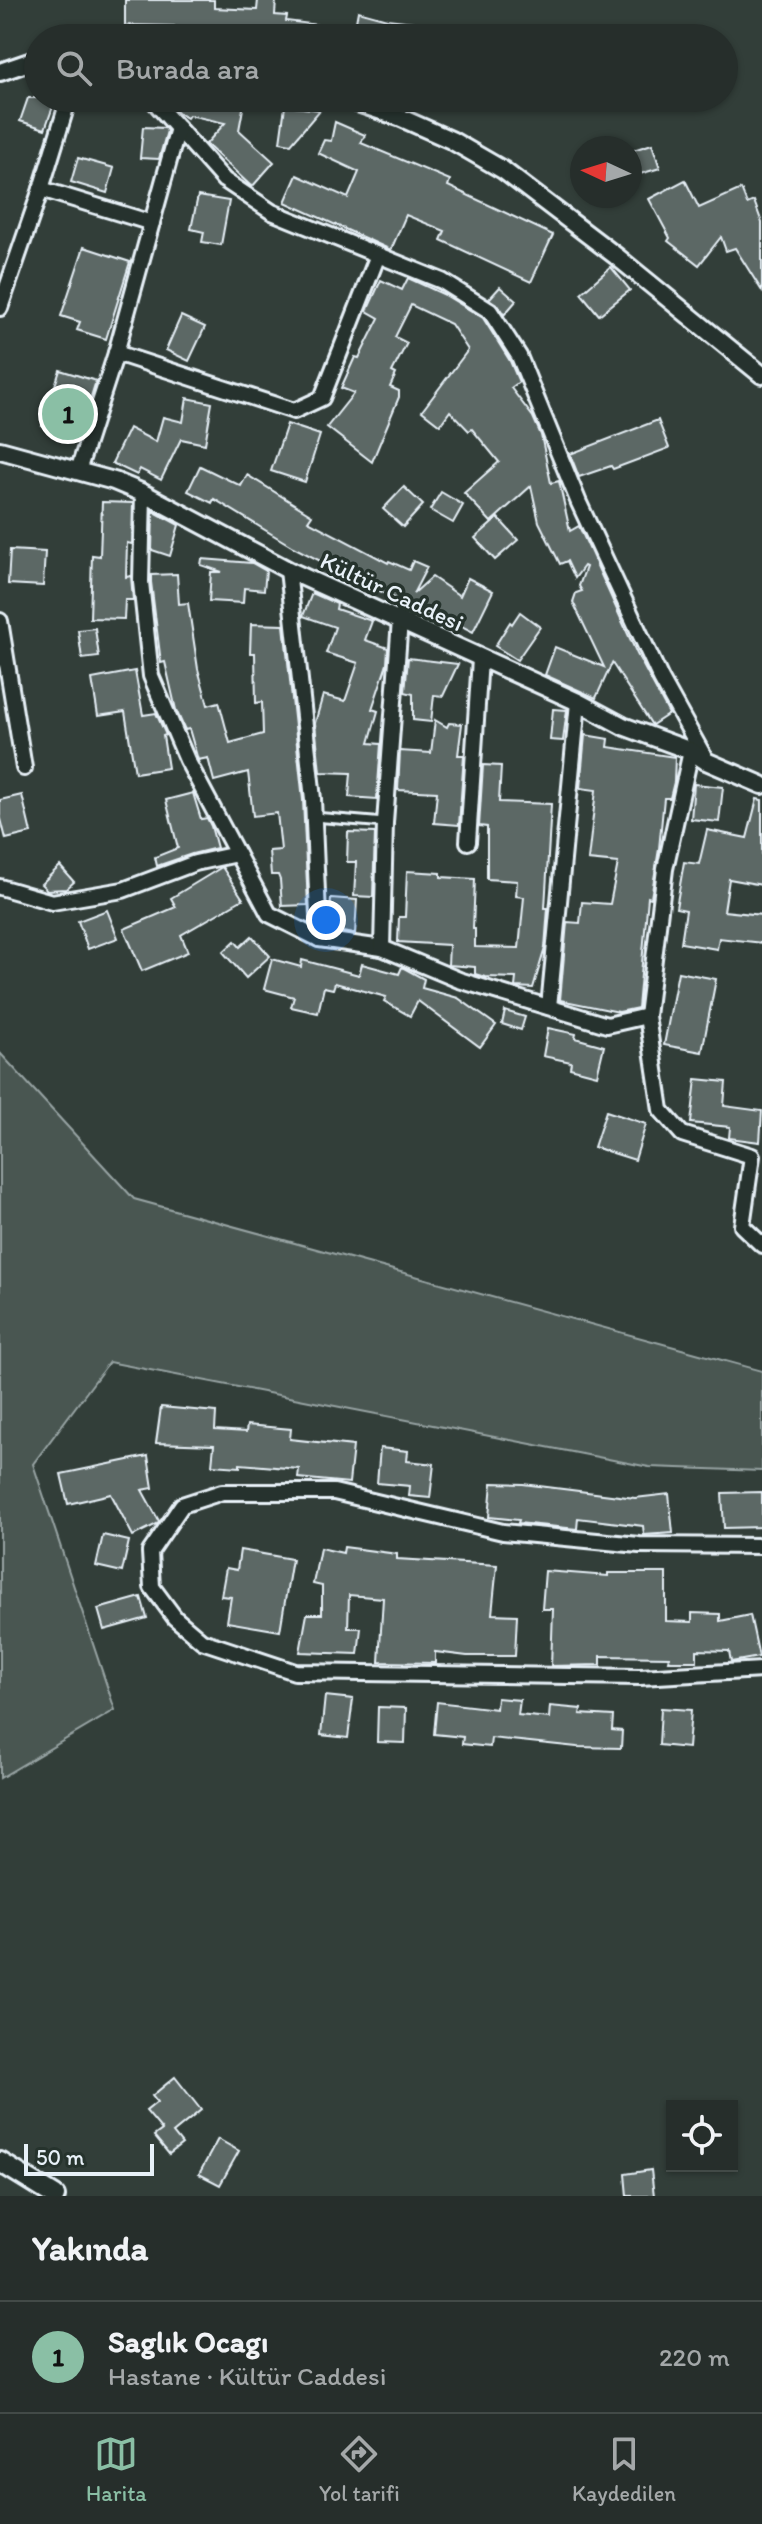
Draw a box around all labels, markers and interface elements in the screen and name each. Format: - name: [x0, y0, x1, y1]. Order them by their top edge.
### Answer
- search box: [24, 24, 738, 112]
- icon: search: [52, 46, 96, 90]
- text: Burada ara: [116, 50, 259, 87]
- north arrow: [570, 136, 642, 208]
- pin: 1: [42, 384, 94, 444]
- street label: Kültür Caddesi: [316, 546, 468, 637]
- your location: [306, 900, 346, 940]
- map controls: [666, 2100, 738, 2172]
- button: locate: [666, 2100, 738, 2172]
- scale bar: [24, 2140, 154, 2176]
- text: 50 m: [36, 2144, 85, 2171]
- text: Yakında: [32, 2228, 148, 2269]
- text: Saglık Ocagı: [108, 2323, 268, 2360]
- text: 1: [52, 2341, 64, 2373]
- text: 220 m: [659, 2341, 730, 2373]
- text: Hastane · Kültür Caddesi: [108, 2360, 386, 2392]
- tab: Harita: [86, 2432, 147, 2507]
- tab: Yol tarifi: [319, 2432, 400, 2507]
- tab: Kaydedilen: [572, 2432, 676, 2507]

